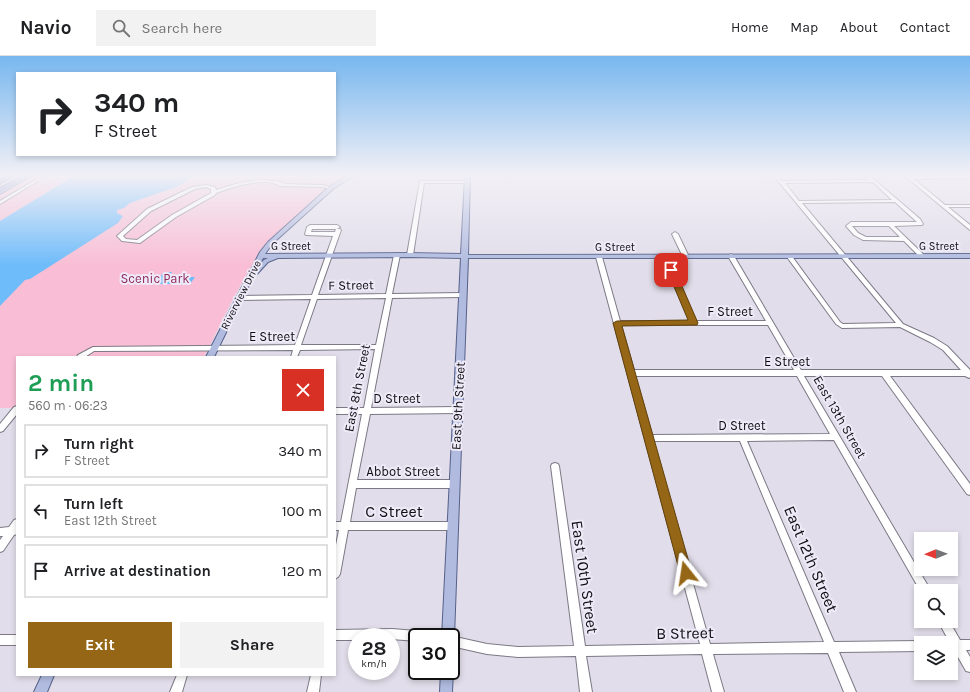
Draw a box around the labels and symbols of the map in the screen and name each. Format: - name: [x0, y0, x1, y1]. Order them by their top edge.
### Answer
- street label: G Street: [271, 240, 311, 253]
- street label: G Street: [919, 240, 959, 253]
- street label: G Street: [595, 241, 635, 254]
- pin: [654, 253, 688, 287]
- street label: Riverview Drive: [218, 258, 264, 332]
- park label: Scenic Park: [120, 271, 190, 286]
- street label: F Street: [328, 277, 374, 293]
- street label: F Street: [707, 304, 753, 319]
- street label: E Street: [249, 329, 295, 344]
- street label: East 8th Street: [341, 343, 373, 433]
- street label: E Street: [764, 354, 810, 369]
- street label: East 9th Street: [448, 361, 468, 450]
- street label: East 13th Street: [810, 373, 870, 461]
- street label: D Street: [373, 391, 421, 406]
- street label: D Street: [718, 418, 766, 433]
- street label: Abbot Street: [366, 464, 440, 479]
- street label: C Street: [365, 502, 423, 521]
- street label: East 12th Street: [780, 503, 842, 615]
- street label: East 10th Street: [568, 519, 602, 635]
- north arrow: [914, 532, 958, 576]
- position arrow: [665, 552, 707, 594]
- street label: B Street: [656, 623, 714, 643]
- speed limit sign: 30: [408, 628, 460, 680]

